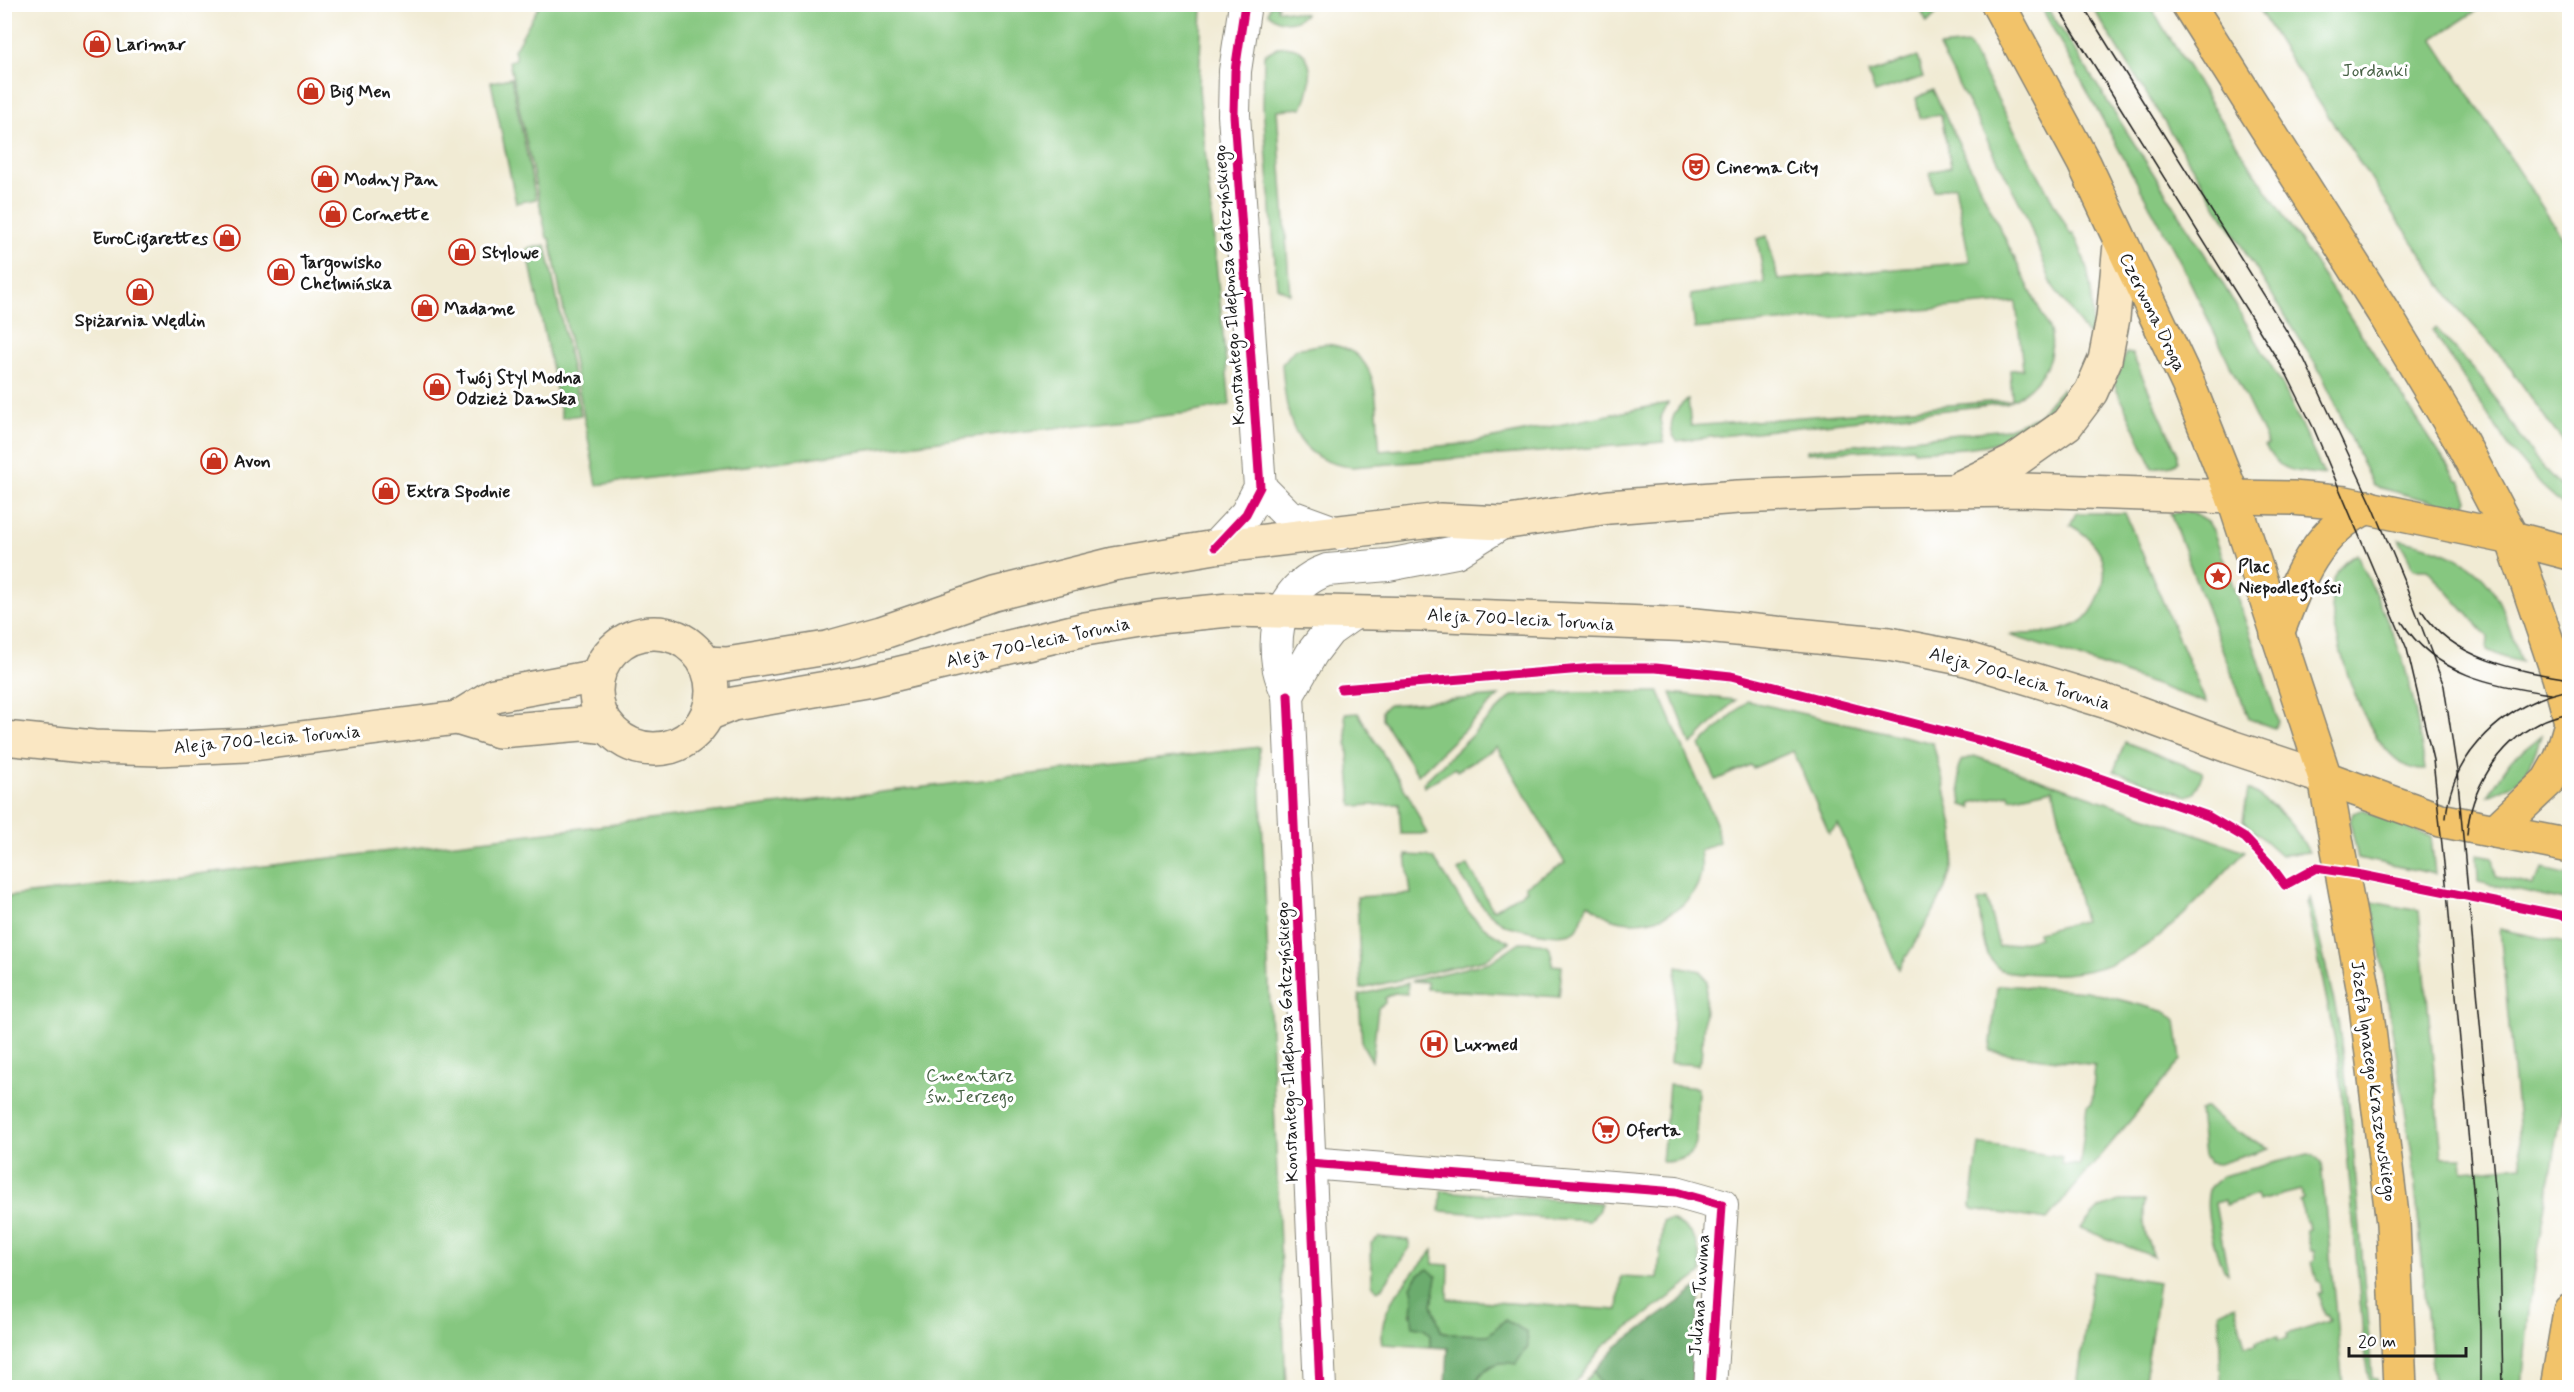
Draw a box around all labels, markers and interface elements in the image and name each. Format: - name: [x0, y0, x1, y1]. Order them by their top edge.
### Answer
- shop icon: Larimar: [82, 29, 112, 59]
- place label: Larimar: [116, 33, 186, 57]
- park label: Jordanki: [2342, 59, 2408, 83]
- shop icon: Big Men: [296, 76, 326, 106]
- place label: Big Men: [330, 80, 391, 106]
- street label: Konstantego Ildefonsa Gałczyńskiego: [1208, 144, 1254, 426]
- theatre icon: Cinema City: [1681, 152, 1711, 182]
- place label: Cinema City: [1716, 156, 1818, 180]
- shop icon: Modny Pan: [310, 164, 340, 194]
- place label: Modny Pan: [344, 168, 439, 192]
- shop icon: Cornette: [318, 199, 348, 229]
- place label: Cornette: [352, 203, 429, 227]
- shop icon: EuroCigarettes: [212, 223, 242, 253]
- place label: EuroCigarettes: [92, 227, 208, 253]
- shop icon: Stylowe: [447, 237, 477, 267]
- place label: Stylowe: [482, 241, 539, 265]
- street label: Czerwona Droga: [2113, 249, 2191, 376]
- place label: Targowisko Chełmińska: [300, 251, 392, 296]
- shop icon: Targowisko Chełmińska: [266, 257, 296, 287]
- shop icon: Spiżarnia Wędlin: [125, 277, 155, 307]
- shop icon: Madame: [410, 293, 440, 323]
- place label: Madame: [444, 297, 515, 321]
- place label: Spiżarnia Wędlin: [75, 309, 205, 333]
- place label: Twój Styl Modna Odzież Damska: [456, 366, 581, 411]
- shop icon: Twój Styl Modna Odzież Damska: [422, 372, 452, 402]
- shop icon: Avon: [199, 446, 229, 476]
- place label: Avon: [234, 450, 271, 474]
- shop icon: Extra Spodnie: [371, 476, 401, 506]
- place label: Extra Spodnie: [406, 480, 510, 504]
- place label: Plac Niepodległości: [2238, 555, 2341, 602]
- place icon: Plac Niepodległości: [2203, 561, 2233, 591]
- street label: Aleja 700-lecia Torunia: [1427, 603, 1615, 637]
- street label: Aleja 700-lecia Torunia: [944, 612, 1132, 674]
- street label: Aleja 700-lecia Torunia: [1926, 642, 2113, 716]
- street label: Aleja 700-lecia Torunia: [173, 720, 361, 760]
- street label: Konstantego Ildefonsa Gałczyńskiego: [1271, 901, 1307, 1183]
- street label: Józefa Ignacego Kraszewskiego: [2343, 959, 2402, 1203]
- hospital icon: Luxmed: [1419, 1029, 1449, 1059]
- place label: Luxmed: [1454, 1033, 1518, 1057]
- park label: Cmentarz św. Jerzego: [926, 1064, 1014, 1109]
- supermarket icon: Oferta: [1591, 1115, 1621, 1145]
- place label: Oferta: [1626, 1119, 1682, 1143]
- street label: Juliana Tuwima: [1684, 1234, 1716, 1357]
- scale bar: [2349, 1320, 2466, 1358]
- text: 20 m: [2358, 1330, 2396, 1354]

